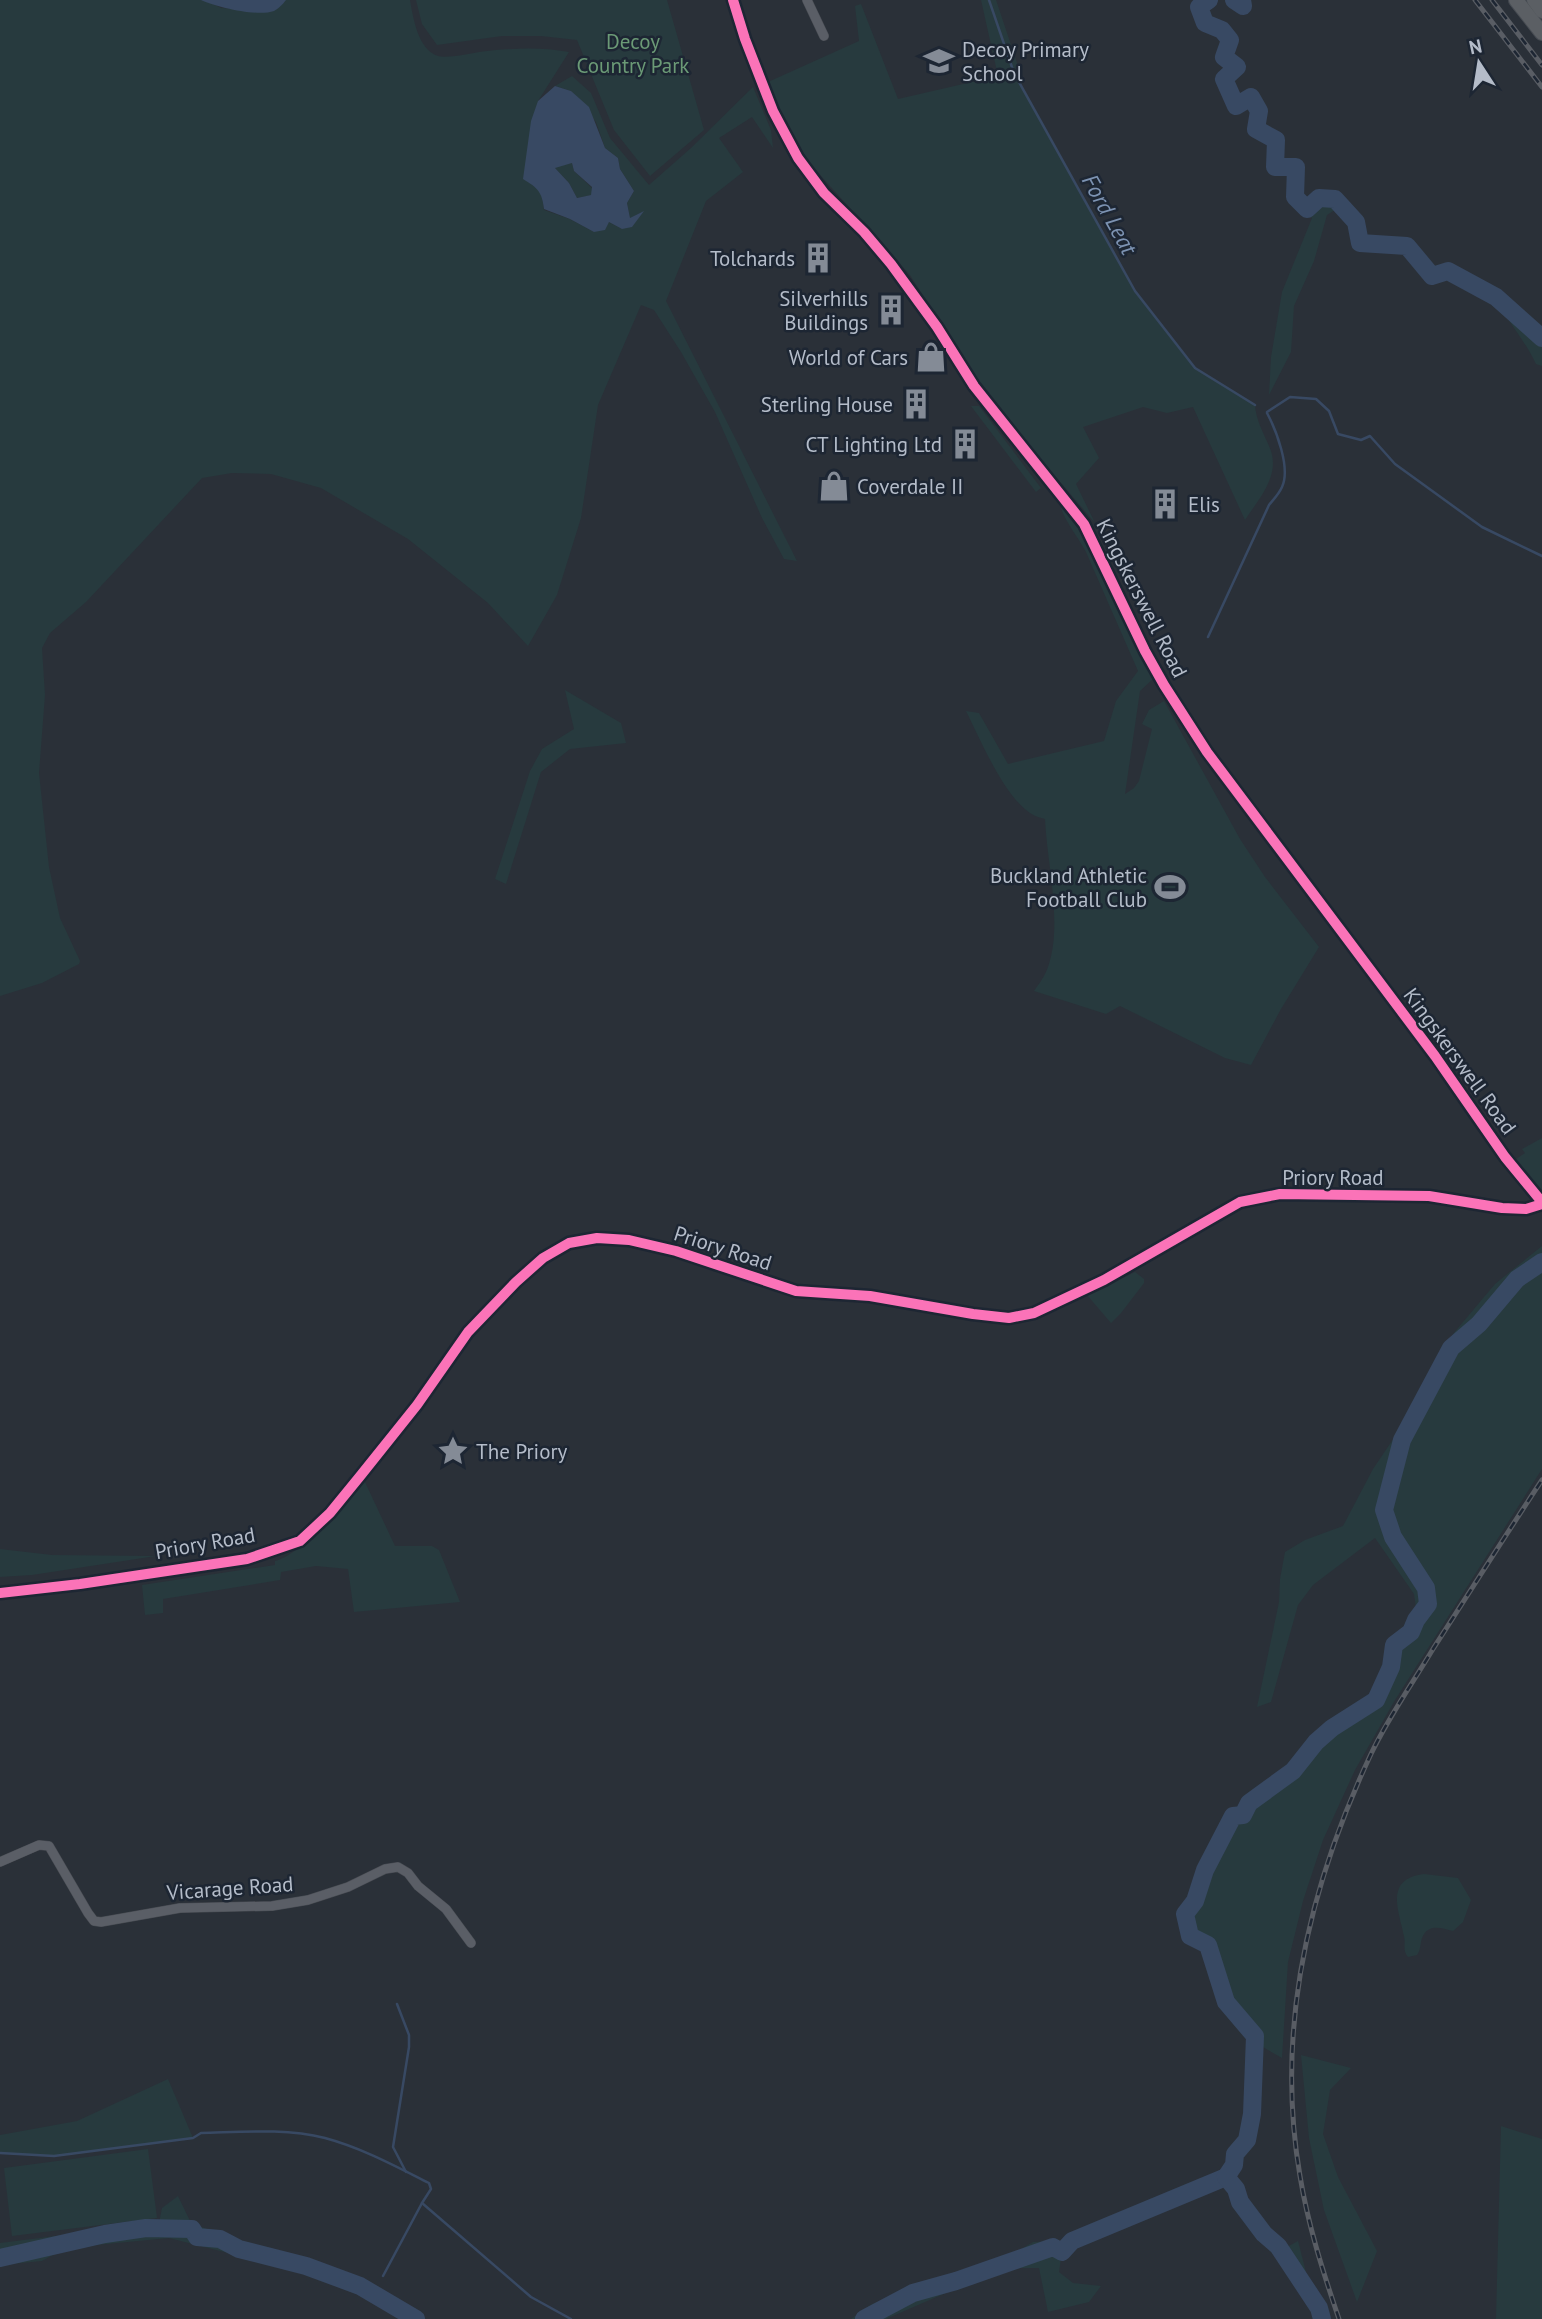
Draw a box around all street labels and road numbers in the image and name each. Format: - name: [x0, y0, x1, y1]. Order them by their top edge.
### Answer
- street label: Kingskerswell Road: [1090, 514, 1194, 682]
- street label: Kingskerswell Road: [1398, 982, 1522, 1140]
- street label: Priory Road: [1282, 1164, 1384, 1191]
- street label: Priory Road: [671, 1220, 775, 1276]
- street label: Priory Road: [153, 1521, 257, 1565]
- street label: Vicarage Road: [165, 1870, 294, 1906]

